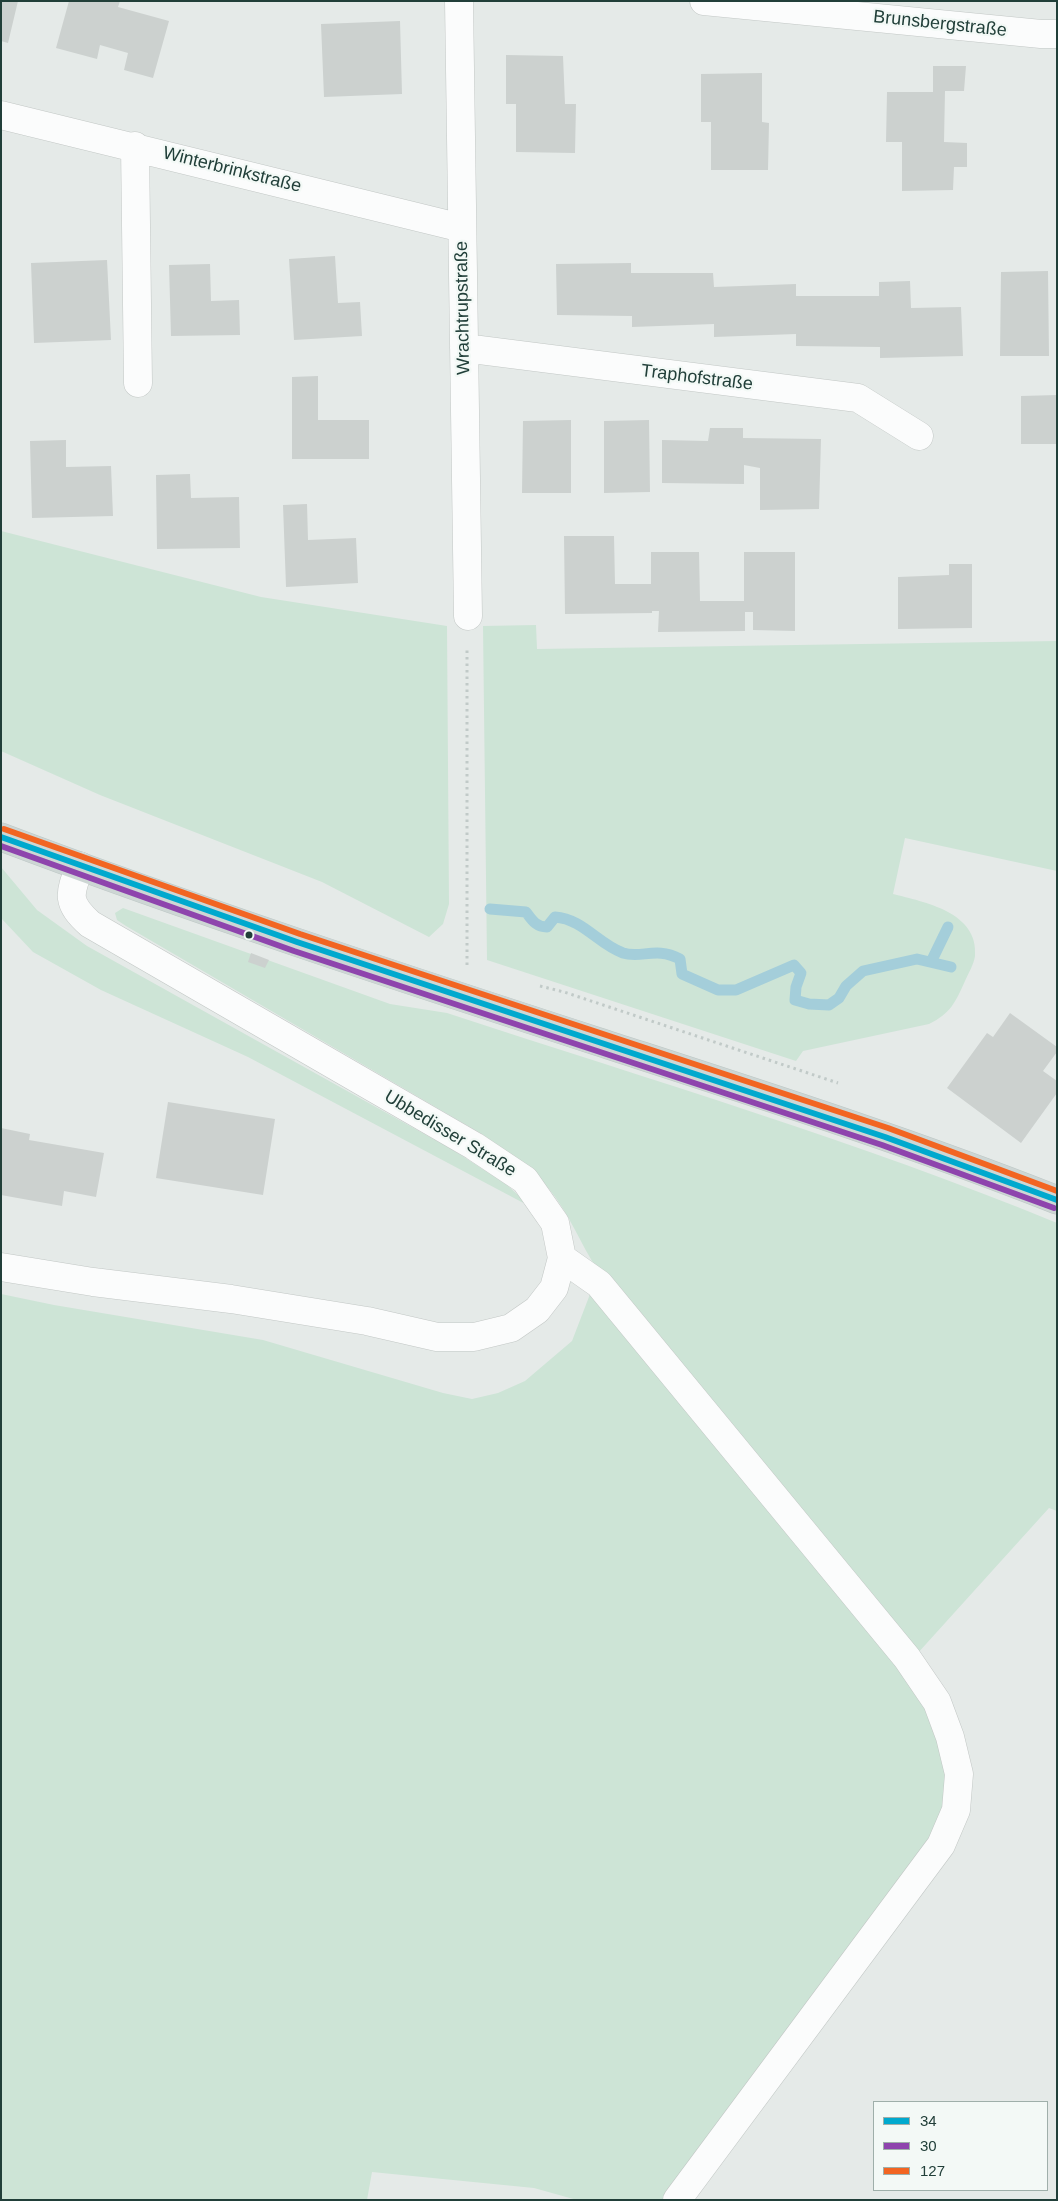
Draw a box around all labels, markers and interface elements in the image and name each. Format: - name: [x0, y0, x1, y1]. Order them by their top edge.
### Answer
- street label: Brunsbergstraße: [872, 6, 1008, 42]
- street label: Winterbrinkstraße: [160, 142, 304, 198]
- street label: Wrachtrupstraße: [451, 241, 475, 375]
- street label: Traphofstraße: [640, 360, 754, 396]
- unlabelled marker: [244, 930, 254, 940]
- street label: Ubbedisser Straße: [380, 1086, 520, 1182]
- legend: [873, 2101, 1048, 2191]
- text: 34: [920, 2112, 937, 2129]
- text: 30: [920, 2137, 937, 2154]
- text: 127: [920, 2162, 945, 2179]

